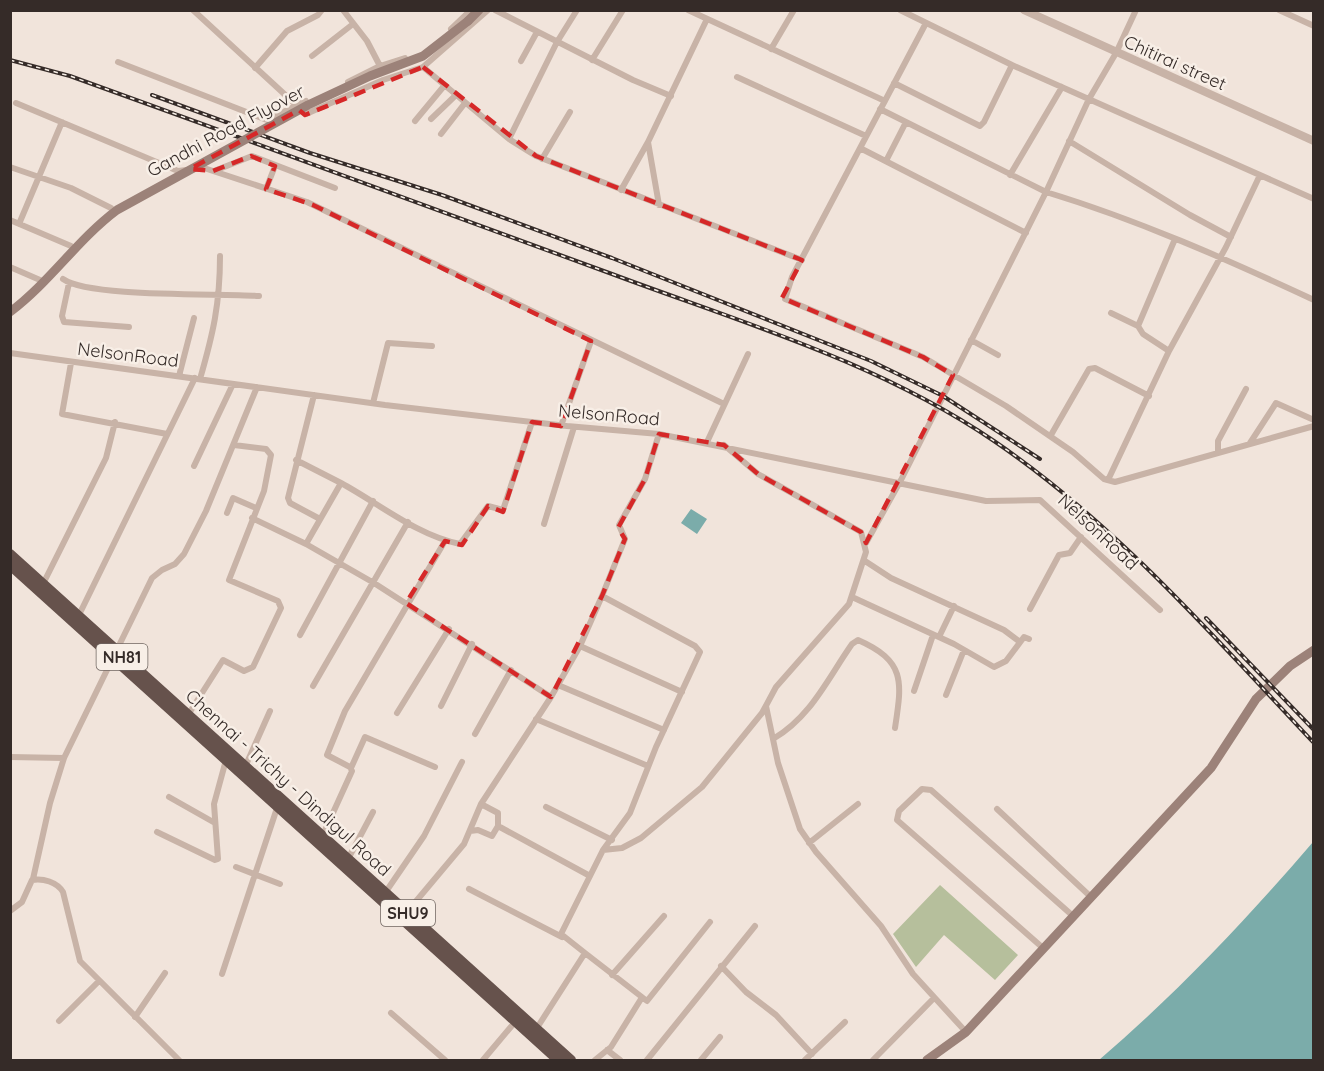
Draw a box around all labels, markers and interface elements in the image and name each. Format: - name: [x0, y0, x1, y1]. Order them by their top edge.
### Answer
- street label: Chitirai street: [1120, 30, 1230, 95]
- street label: Gandhi Road Flyover: [143, 79, 308, 182]
- street label: NelsonRoad: [76, 337, 180, 372]
- street label: NelsonRoad: [557, 399, 661, 430]
- street label: NelsonRoad: [1053, 489, 1143, 575]
- road number: NH81: [96, 644, 148, 670]
- street label: Chennai - Trichy - Dindigul Road: [181, 684, 396, 881]
- road number: SHU9: [381, 900, 435, 926]

